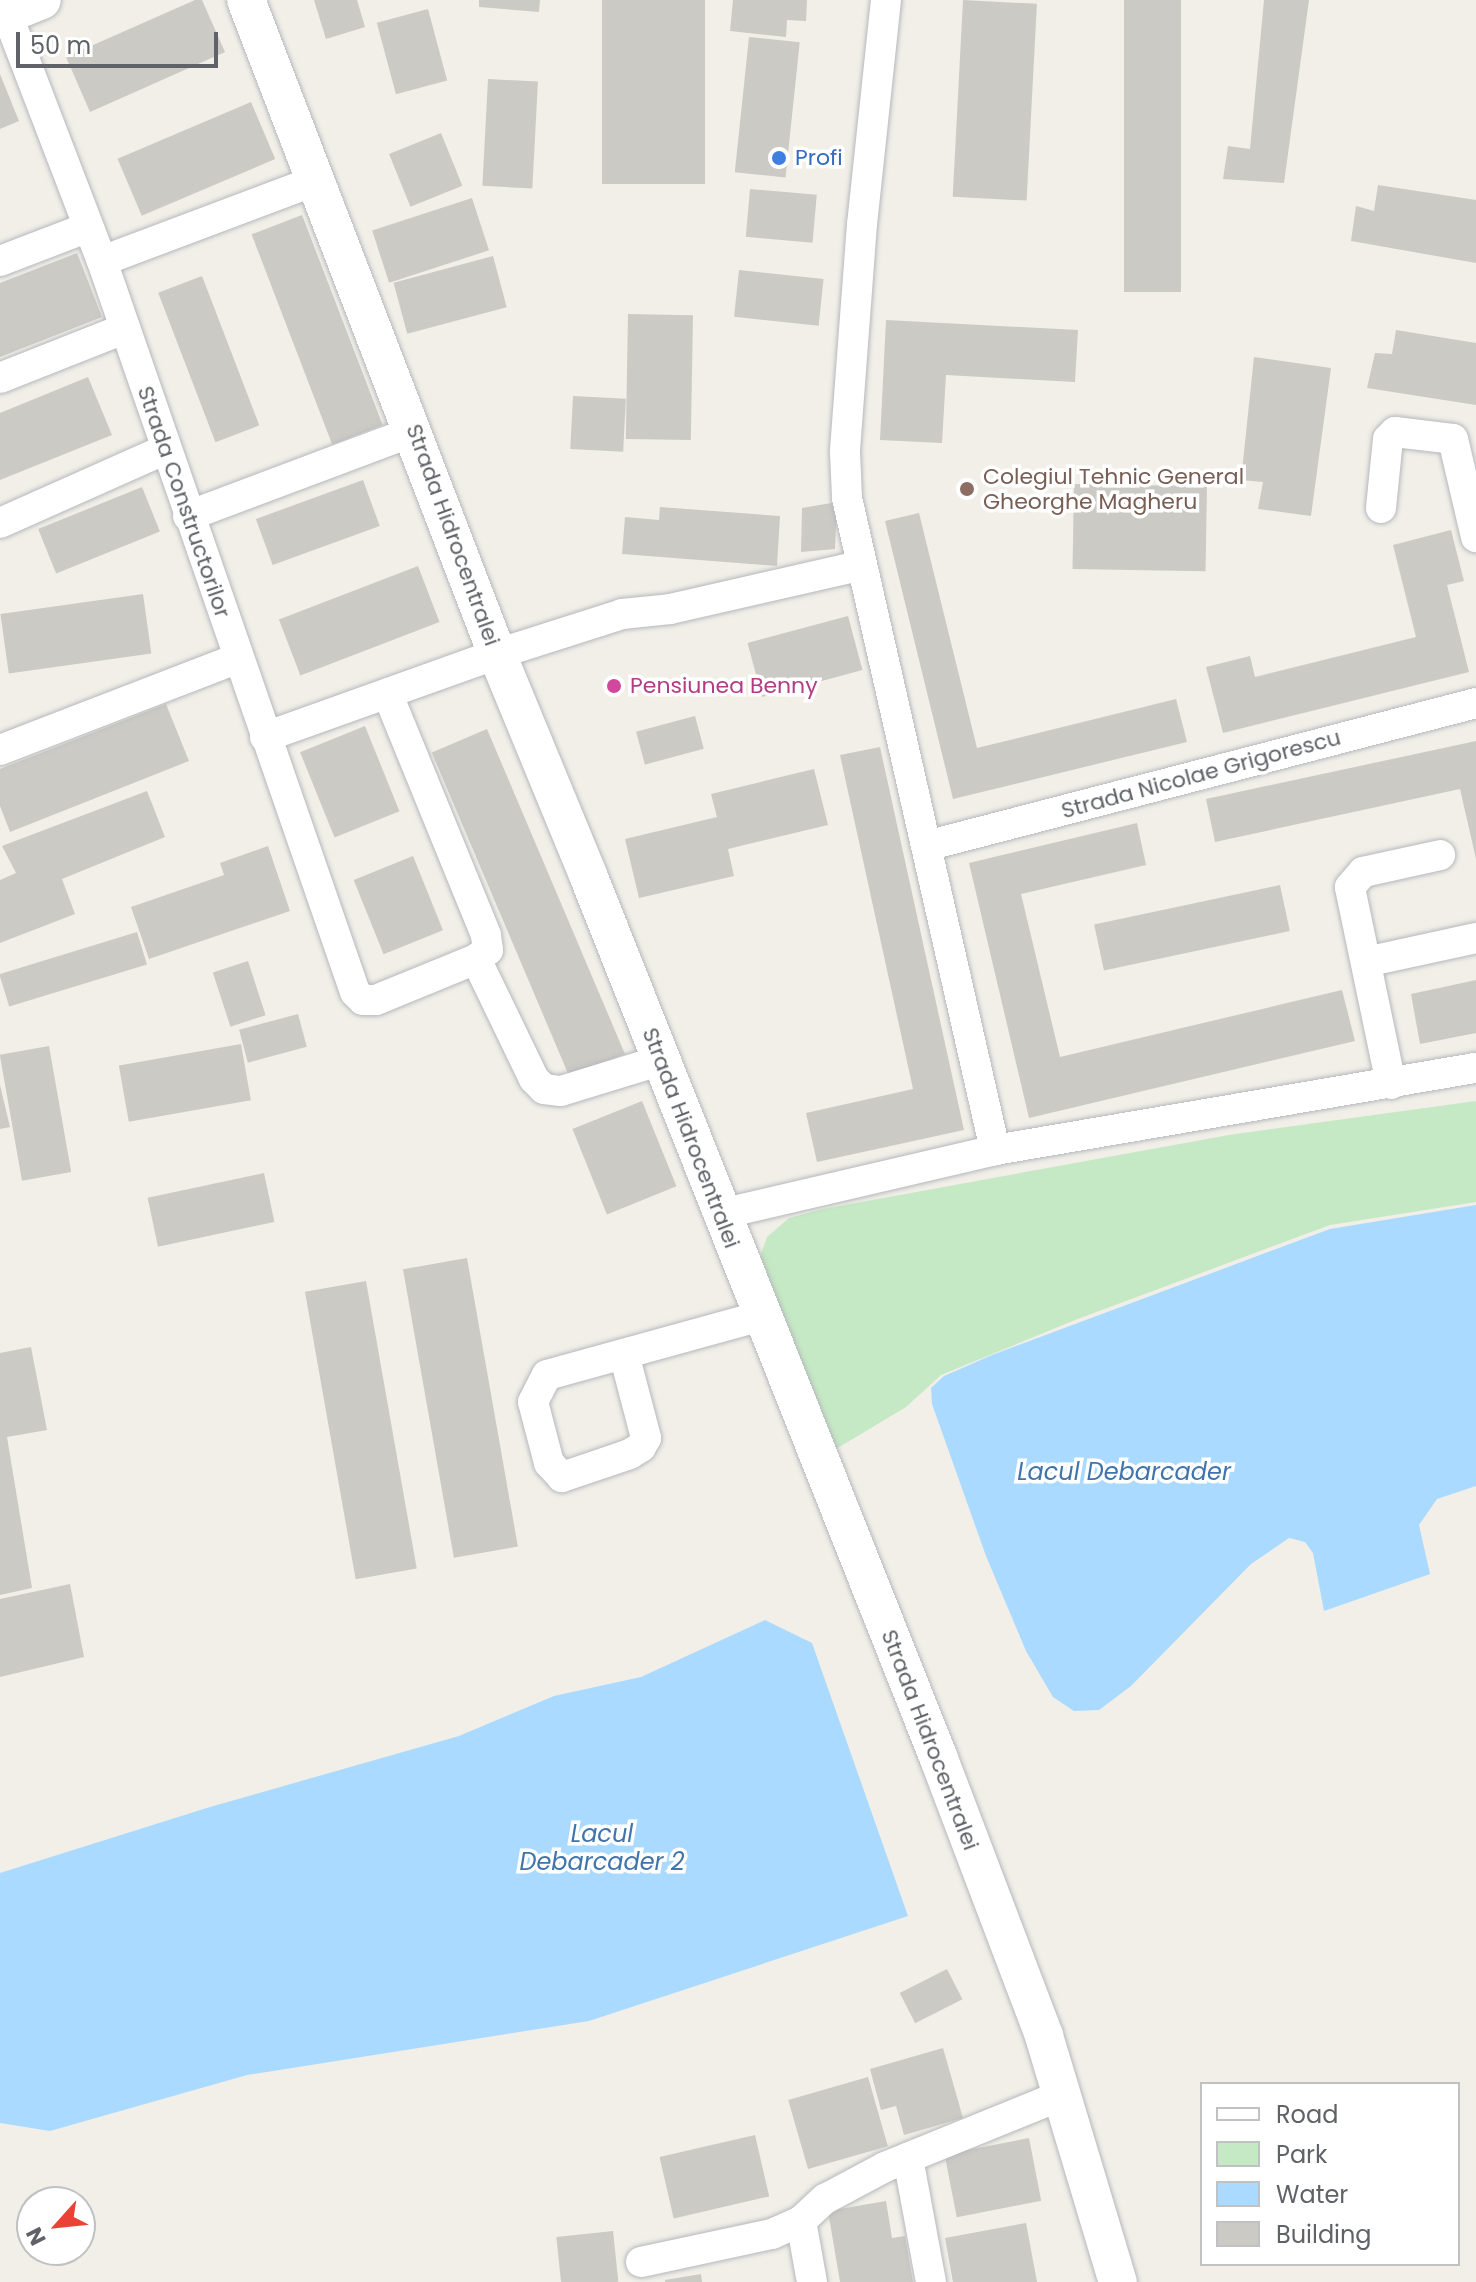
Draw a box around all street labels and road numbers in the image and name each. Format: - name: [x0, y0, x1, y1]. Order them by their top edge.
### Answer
- street label: Strada Constructorilor: [132, 383, 236, 621]
- street label: Strada Hidrocentralei: [401, 421, 505, 649]
- street label: Strada Nicolae Grigorescu: [1058, 724, 1344, 824]
- street label: Strada Hidrocentralei: [637, 1024, 745, 1252]
- street label: Strada Hidrocentralei: [876, 1626, 984, 1854]

